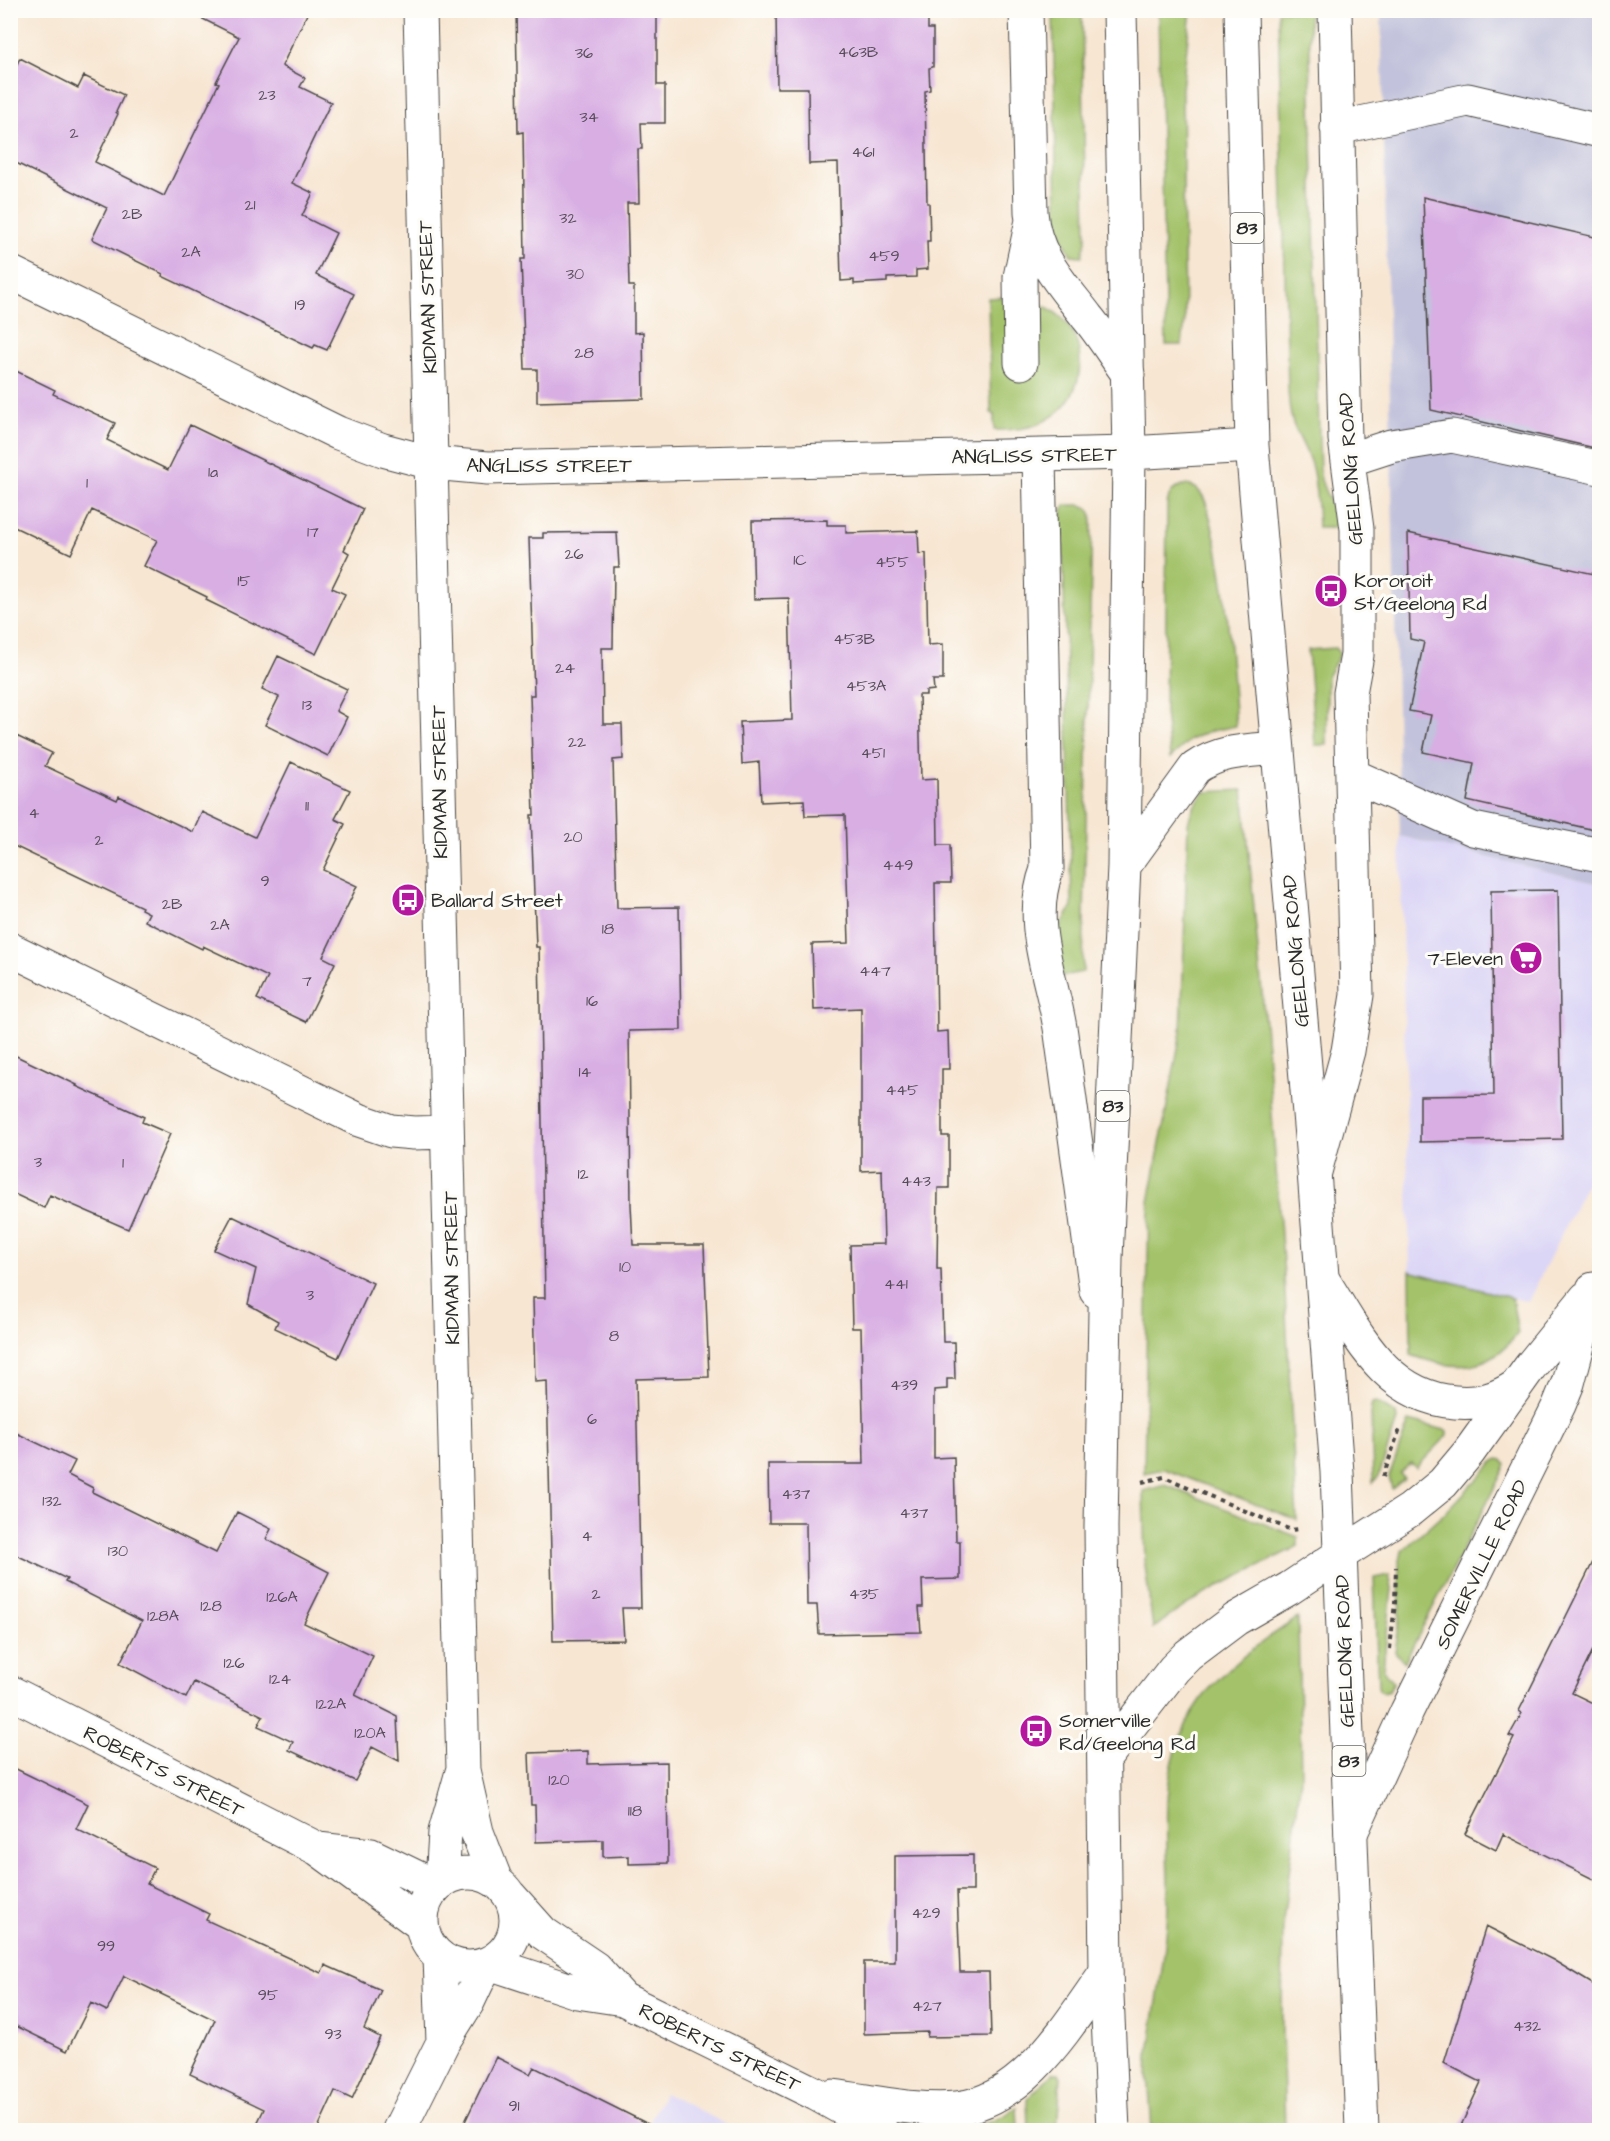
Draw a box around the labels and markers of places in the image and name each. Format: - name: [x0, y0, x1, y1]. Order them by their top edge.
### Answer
- place label: Kororoit St/Geelong Rd: [1354, 567, 1487, 619]
- bus stop icon: Kororoit St/Geelong Rd: [1313, 573, 1349, 609]
- bus stop icon: Ballard Street: [390, 882, 426, 918]
- place label: Ballard Street: [431, 887, 563, 915]
- supermarket icon: 7-Eleven: [1508, 940, 1544, 976]
- place label: 7-Eleven: [1427, 945, 1503, 973]
- place label: Somerville Rd/Geelong Rd: [1059, 1707, 1195, 1759]
- bus stop icon: Somerville Rd/Geelong Rd: [1018, 1713, 1054, 1749]

